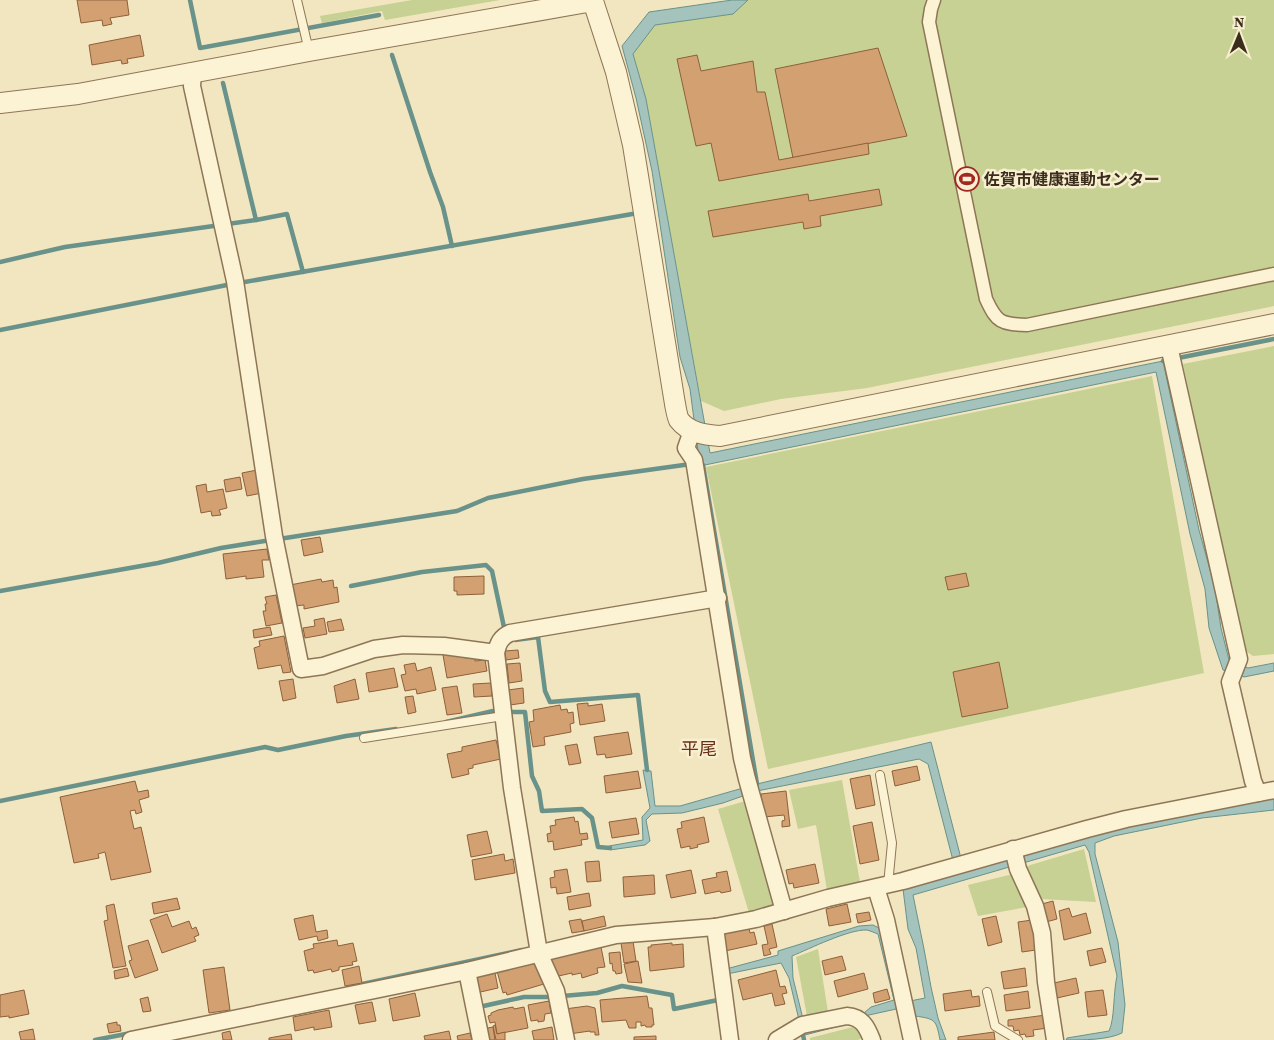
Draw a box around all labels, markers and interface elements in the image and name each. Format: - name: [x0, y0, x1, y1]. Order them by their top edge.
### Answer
- north arrow: [1214, 10, 1264, 60]
- text: N: [1234, 12, 1245, 32]
- sports icon: 佐賀市健康運動センター: [954, 166, 980, 192]
- place label: 佐賀市健康運動センター: [983, 168, 1160, 190]
- district label: 平尾: [681, 736, 717, 761]

